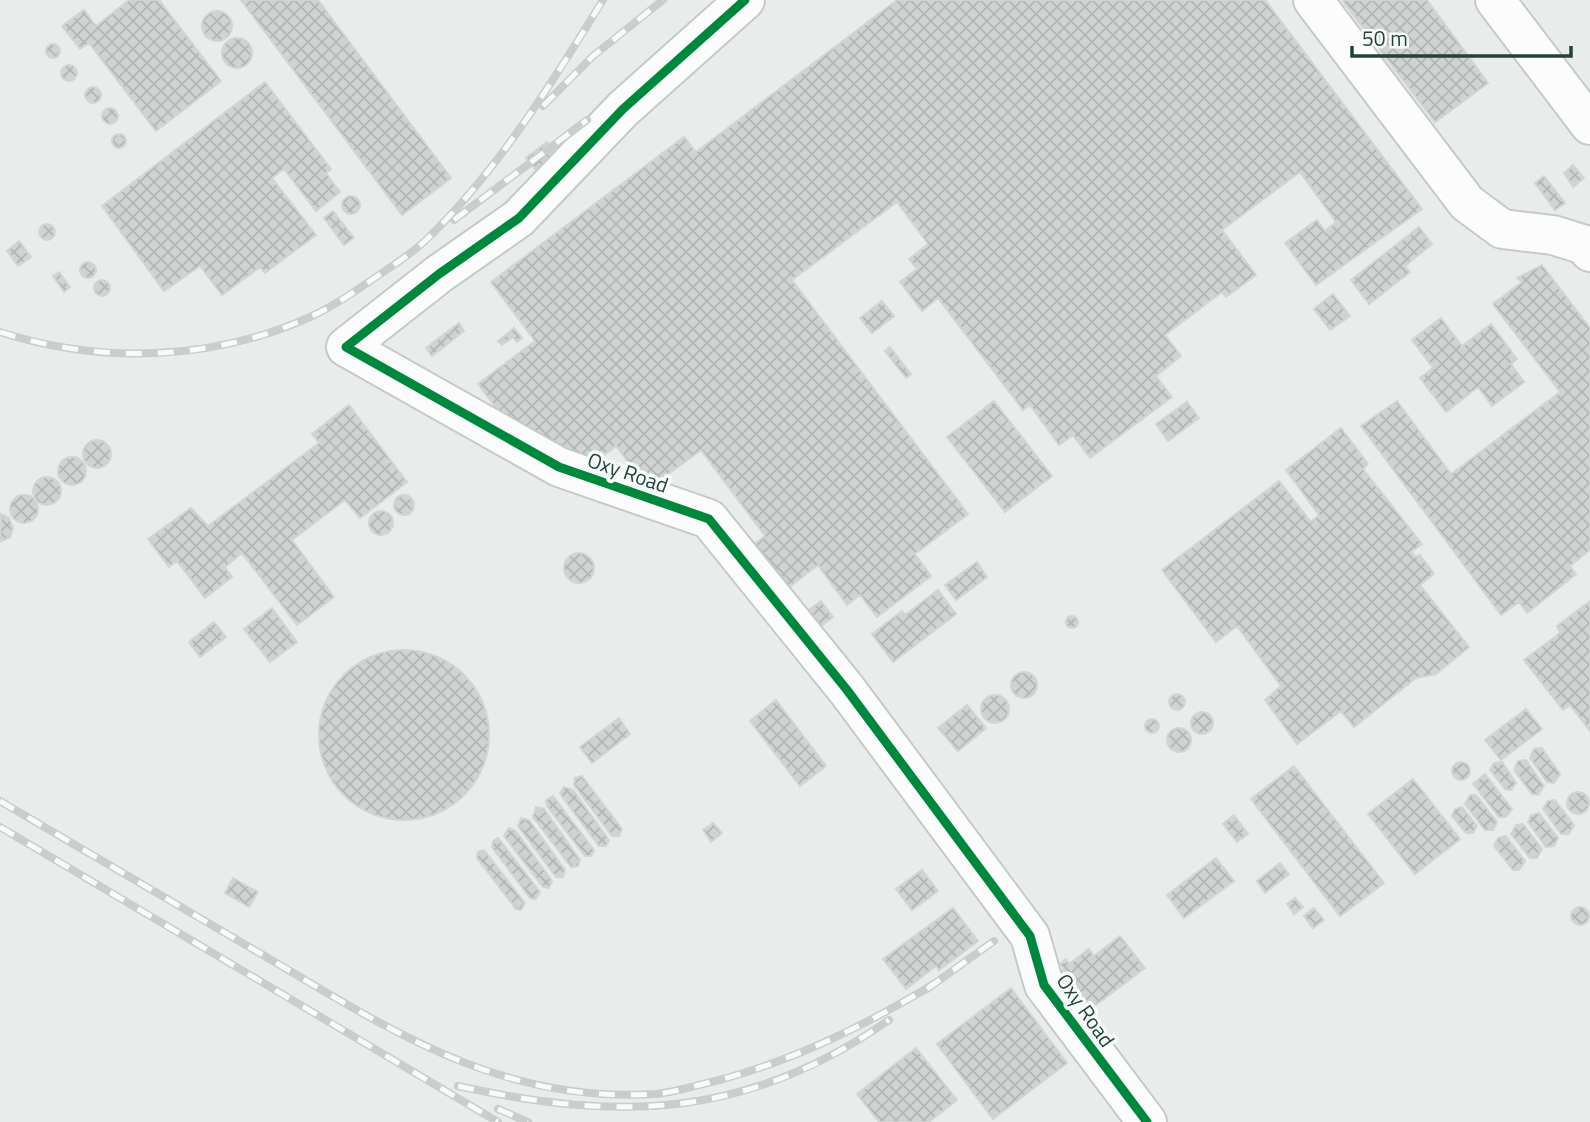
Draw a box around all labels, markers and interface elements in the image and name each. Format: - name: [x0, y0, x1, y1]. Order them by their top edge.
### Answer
- scale bar: [1352, 14, 1571, 58]
- text: 50 m: [1362, 22, 1408, 54]
- street label: Oxy Road: [583, 443, 673, 501]
- street label: Oxy Road: [1049, 967, 1123, 1053]

